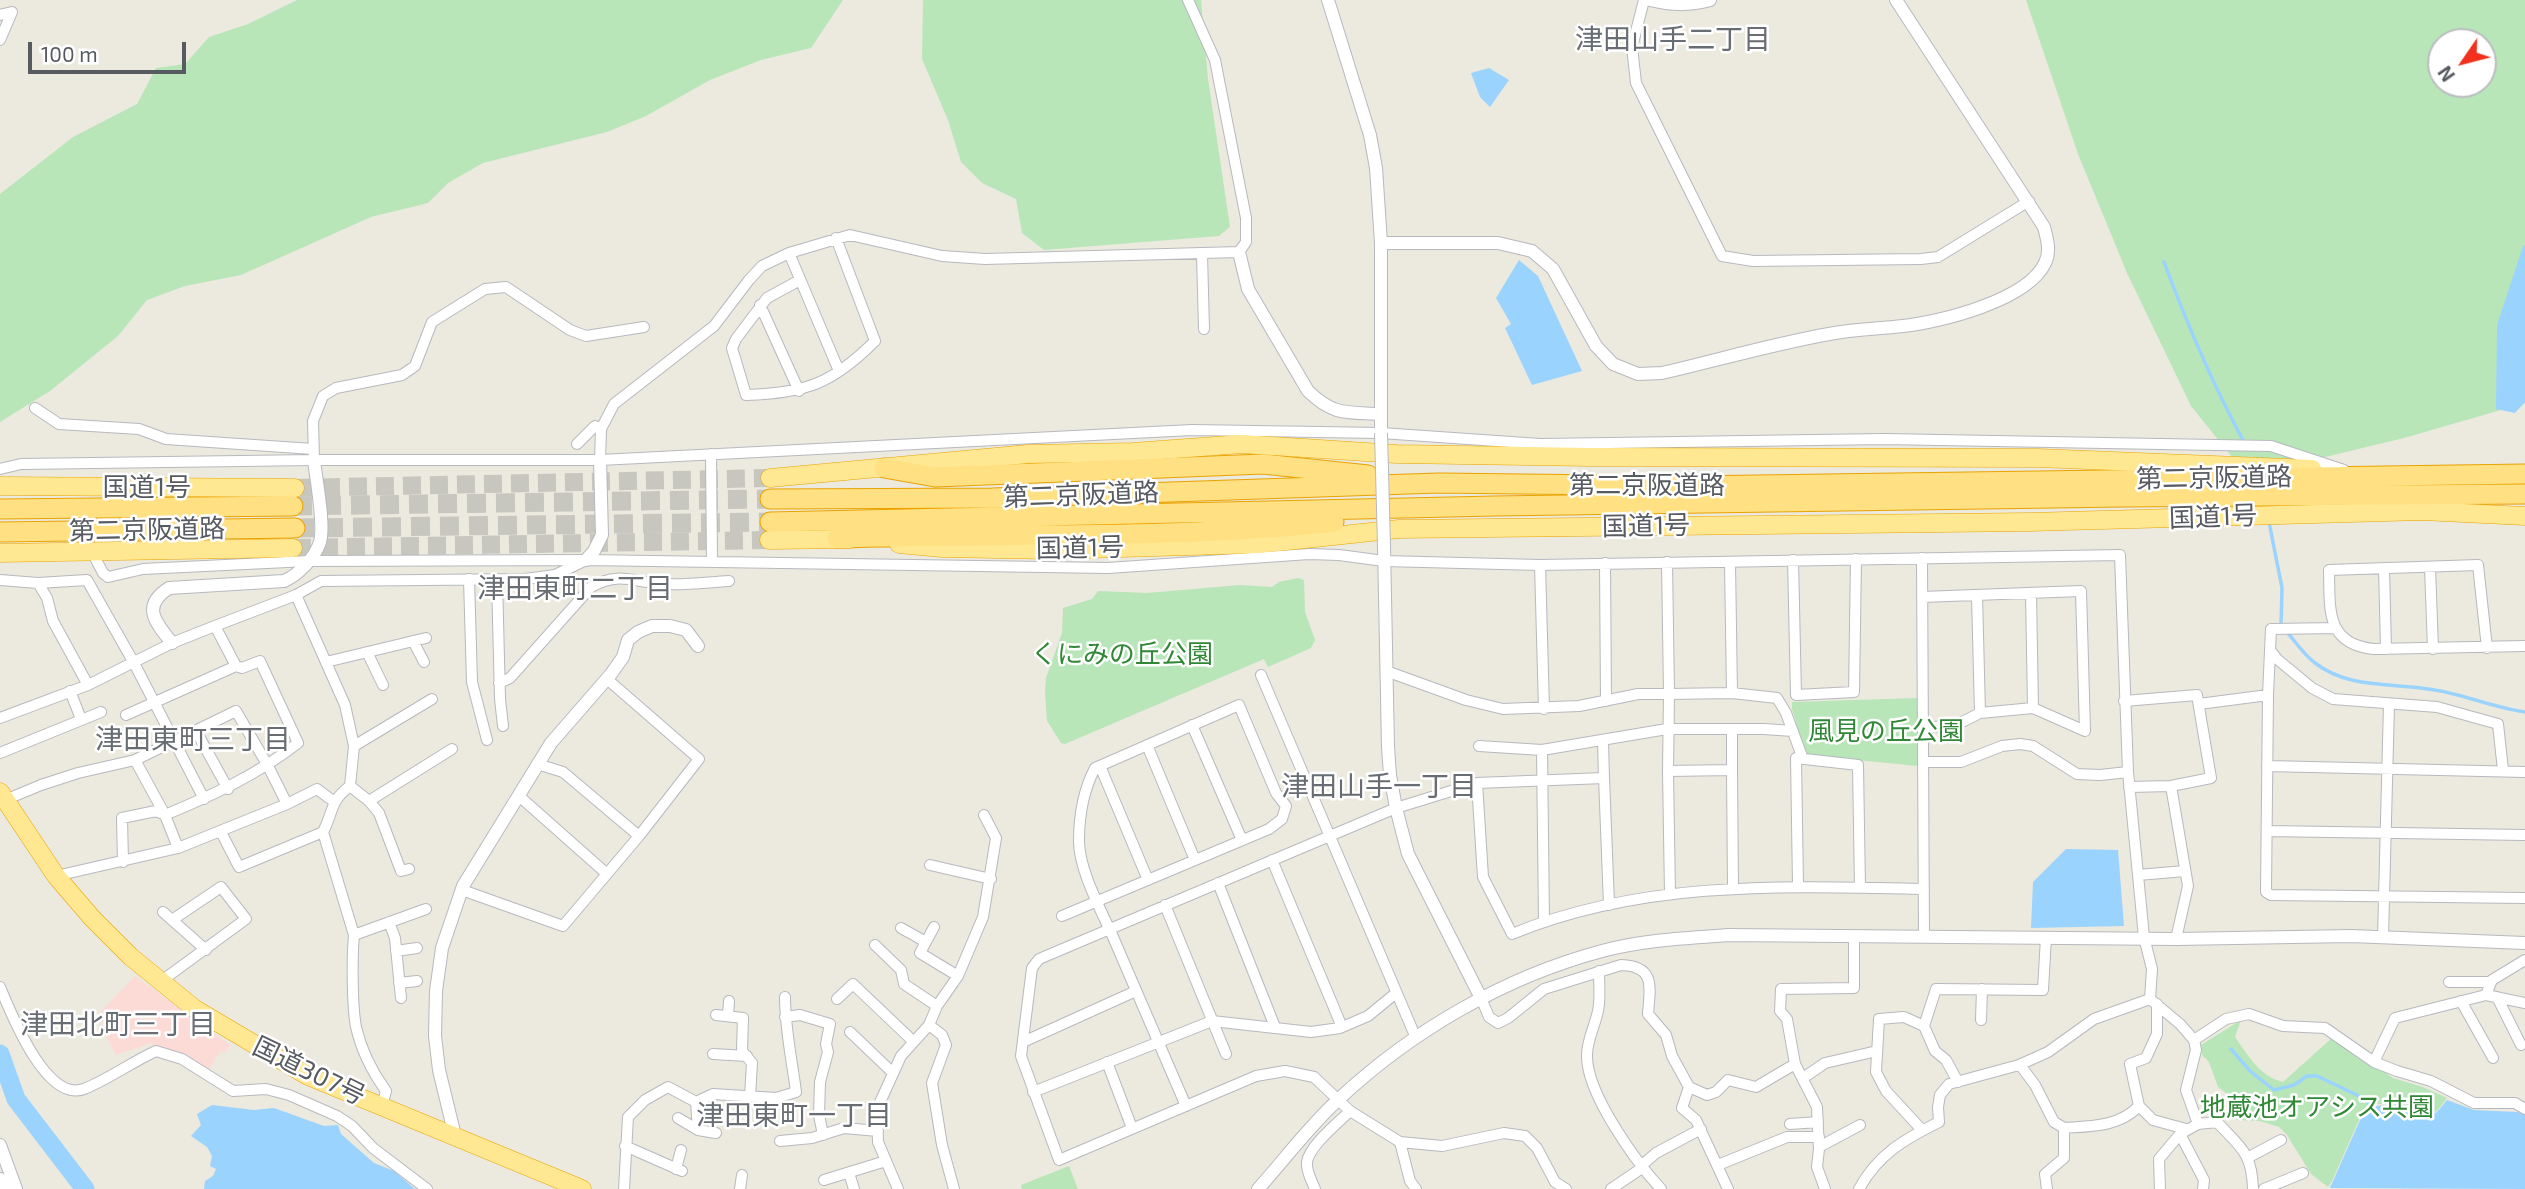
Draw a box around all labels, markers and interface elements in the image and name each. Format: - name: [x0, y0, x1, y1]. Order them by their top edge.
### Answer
- district label: 津田山手二丁目: [1575, 23, 1771, 57]
- scale bar: [32, 28, 189, 72]
- north arrow: [2427, 28, 2497, 98]
- text: 100 m: [41, 41, 98, 66]
- text: N: [2433, 62, 2459, 86]
- street label: 第二京阪道路: [2136, 461, 2292, 495]
- street label: 第二京阪道路: [1569, 469, 1725, 501]
- street label: 国道1号: [103, 471, 191, 503]
- street label: 第二京阪道路: [1003, 477, 1159, 513]
- street label: 国道1号: [2168, 500, 2258, 534]
- street label: 国道1号: [1602, 510, 1690, 542]
- street label: 第二京阪道路: [69, 513, 225, 547]
- street label: 国道1号: [1036, 532, 1124, 564]
- district label: 津田東町二丁目: [477, 572, 673, 606]
- park label: くにみの丘公園: [1031, 638, 1213, 670]
- park label: 風見の丘公園: [1808, 715, 1964, 747]
- district label: 津田東町三丁目: [95, 723, 291, 757]
- district label: 津田山手一丁目: [1281, 770, 1477, 804]
- district label: 津田北町三丁目: [20, 1008, 216, 1042]
- street label: 国道307号: [248, 1030, 370, 1112]
- park label: 地蔵池オアシス共園: [2200, 1091, 2434, 1123]
- district label: 津田東町一丁目: [696, 1099, 892, 1133]

